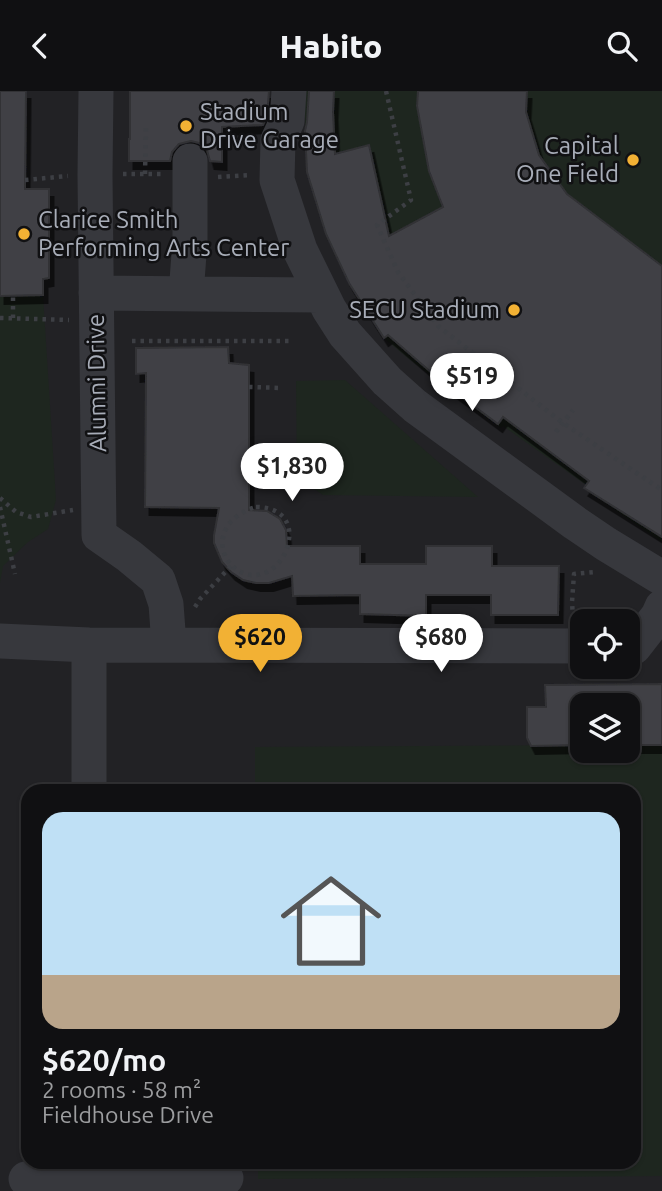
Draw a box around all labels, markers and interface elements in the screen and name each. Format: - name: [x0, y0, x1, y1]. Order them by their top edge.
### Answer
- icon: back: [21, 27, 59, 65]
- icon: search: [603, 27, 641, 65]
- text: Habito: [280, 28, 382, 64]
- place label: Stadium Drive Garage: [200, 98, 339, 153]
- marker: Stadium Drive Garage: [178, 118, 194, 134]
- place label: Capital One Field: [516, 132, 619, 187]
- marker: Capital One Field: [625, 152, 641, 168]
- place label: Clarice Smith Performing Arts Center: [38, 206, 289, 261]
- marker: Clarice Smith Performing Arts Center: [16, 226, 32, 242]
- place label: SECU Stadium: [349, 296, 500, 323]
- marker: SECU Stadium: [506, 302, 522, 318]
- street label: Alumni Drive: [82, 314, 111, 452]
- pin: $519: [431, 353, 513, 413]
- text: $519: [446, 363, 498, 388]
- pin: $1,830: [235, 443, 349, 503]
- text: $1,830: [257, 453, 327, 478]
- map controls: [570, 609, 640, 763]
- button: locate: [570, 609, 640, 679]
- pin: $620: [219, 615, 301, 674]
- pin: $680: [400, 615, 482, 674]
- text: $620: [234, 624, 286, 649]
- text: $680: [415, 624, 467, 649]
- button: layers: [570, 693, 640, 763]
- icon: home: [268, 858, 394, 984]
- text: $620/mo: [42, 1043, 166, 1077]
- text: 2 rooms · 58 m²: [42, 1077, 201, 1102]
- text: Fieldhouse Drive: [42, 1102, 214, 1127]

